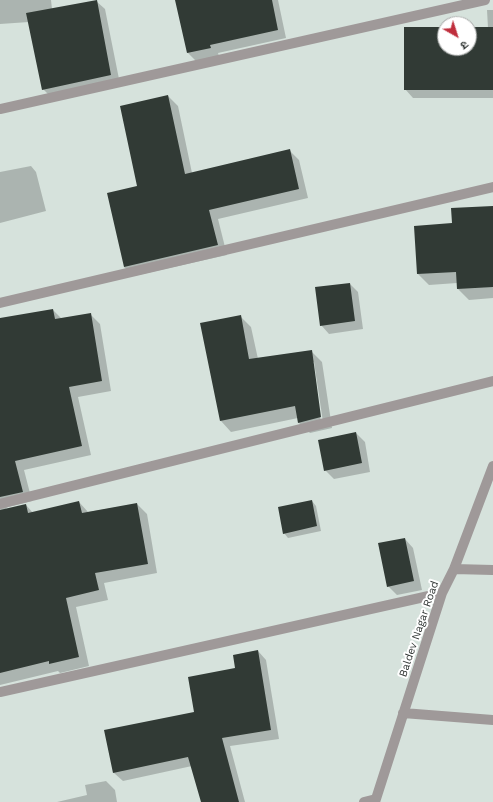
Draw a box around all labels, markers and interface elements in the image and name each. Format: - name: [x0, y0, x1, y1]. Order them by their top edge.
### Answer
- north arrow: [437, 16, 477, 56]
- text: उ: [458, 38, 471, 52]
- street label: Baldev Nagar Road: [396, 579, 442, 679]

